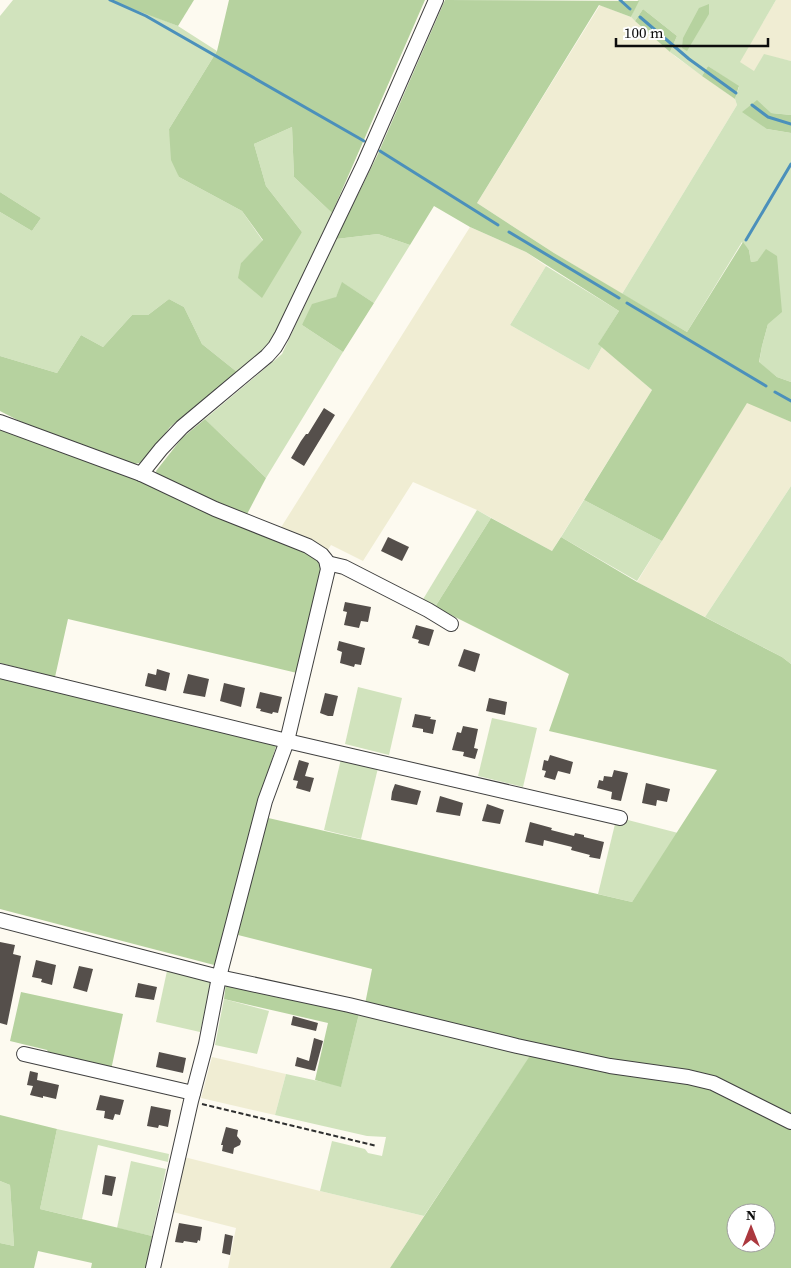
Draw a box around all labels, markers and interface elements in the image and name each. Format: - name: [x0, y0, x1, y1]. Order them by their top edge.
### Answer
- scale bar: [616, 15, 768, 47]
- text: 100 m: [624, 22, 664, 43]
- north arrow: [726, 1203, 776, 1253]
- text: N: [746, 1205, 756, 1225]

